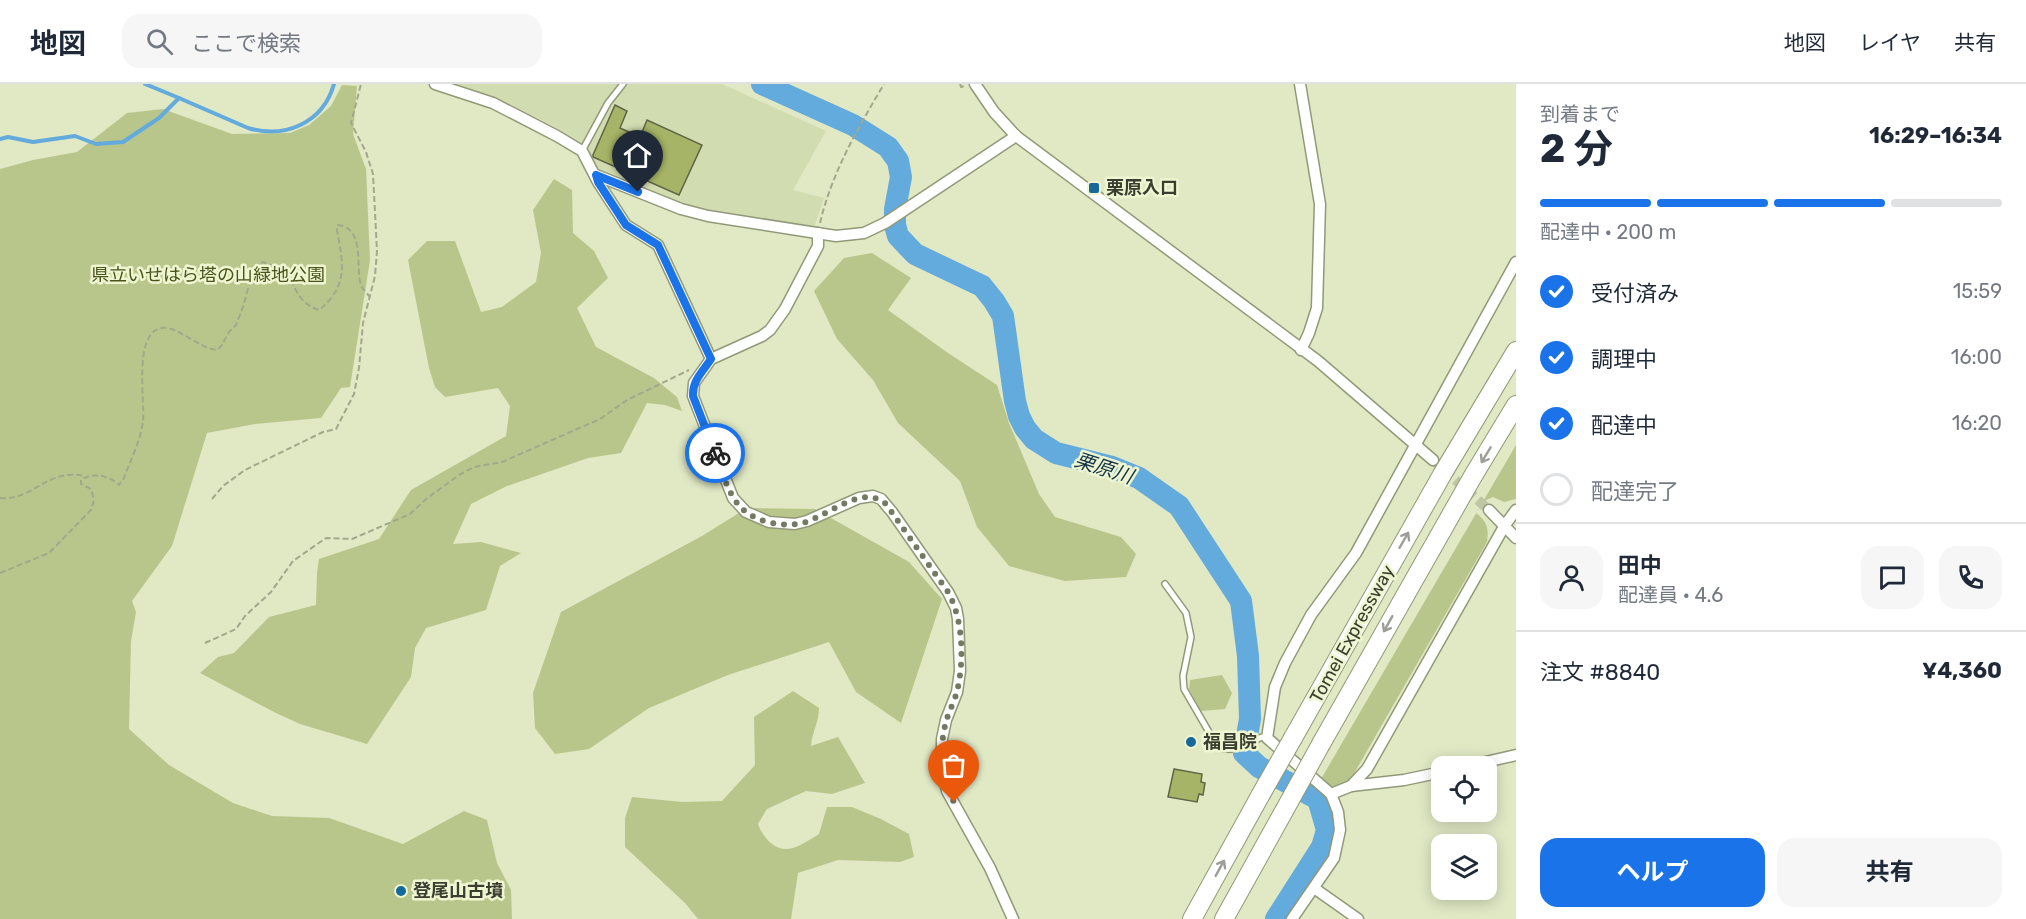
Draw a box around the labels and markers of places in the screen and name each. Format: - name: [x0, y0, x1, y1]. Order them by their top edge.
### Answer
- pin: [612, 130, 663, 192]
- place label: 栗原入口: [1106, 177, 1178, 199]
- marker: 栗原入口: [1087, 181, 1101, 195]
- place label: 福昌院: [1203, 731, 1257, 753]
- marker: 福昌院: [1184, 735, 1198, 749]
- pin: [928, 740, 979, 802]
- place label: 登尾山古墳: [413, 880, 503, 902]
- marker: 登尾山古墳: [394, 884, 408, 898]

